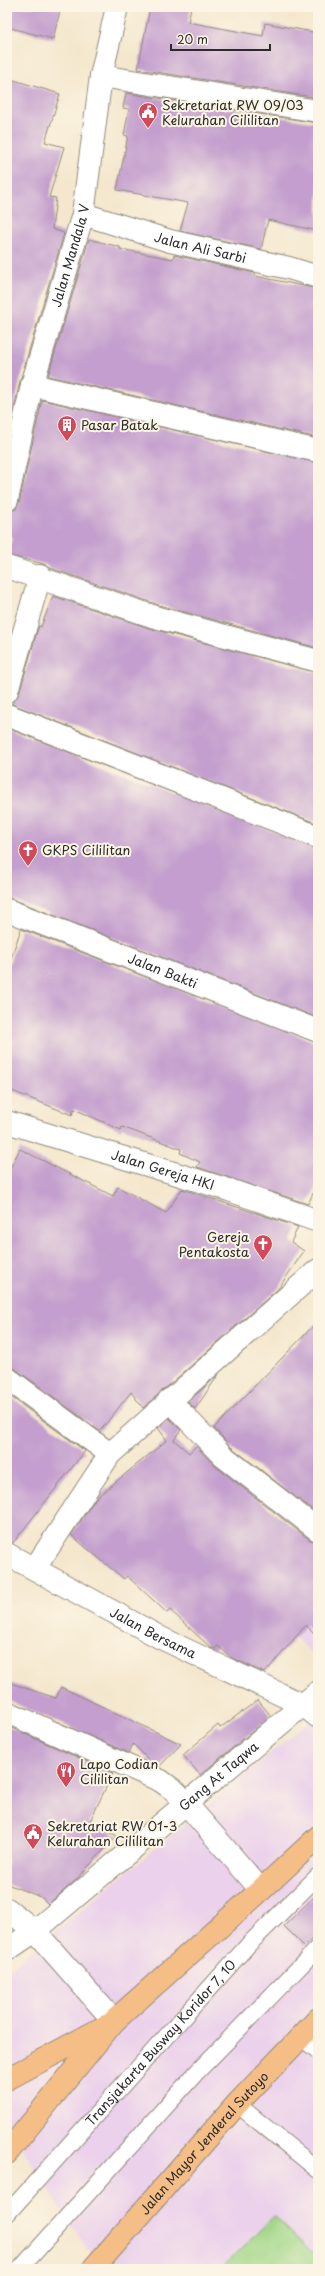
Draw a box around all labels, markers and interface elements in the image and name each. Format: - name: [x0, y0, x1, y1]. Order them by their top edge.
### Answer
- scale bar: [171, 26, 270, 52]
- text: 20 m: [177, 30, 208, 48]
- place label: Sekretariat RW 09/03 Kelurahan Cililitan: [162, 95, 304, 129]
- public building icon: Sekretariat RW 09/03 Kelurahan Cililitan: [137, 101, 159, 129]
- street label: Jalan Mandala V: [46, 202, 93, 309]
- street label: Jalan Ali Sarbi: [152, 227, 248, 267]
- building icon: Pasar Batak: [56, 414, 78, 442]
- place label: Pasar Batak: [81, 415, 158, 434]
- church icon: GKPS Cililitan: [17, 839, 39, 867]
- place label: GKPS Cililitan: [42, 840, 130, 859]
- street label: Jalan Bakti: [125, 948, 200, 992]
- street label: Jalan Gereja HKI: [109, 1145, 217, 1194]
- place label: Gereja Pentakosta: [179, 1227, 250, 1261]
- church icon: Gereja Pentakosta: [252, 1233, 274, 1261]
- street label: Jalan Bersama: [107, 1602, 200, 1663]
- street label: Gang At Taqwa: [174, 1736, 263, 1815]
- place label: Lapo Codian Cililitan: [80, 1754, 158, 1788]
- restaurant icon: Lapo Codian Cililitan: [55, 1760, 77, 1788]
- place label: Sekretariat RW 01-3 Kelurahan Cililitan: [47, 1816, 177, 1850]
- public building icon: Sekretariat RW 01-3 Kelurahan Cililitan: [22, 1822, 44, 1850]
- street label: Transjakarta Busway Koridor 7, 10: [81, 1955, 240, 2130]
- street label: Jalan Mayor Jenderal Sutoyo: [135, 2067, 272, 2218]

